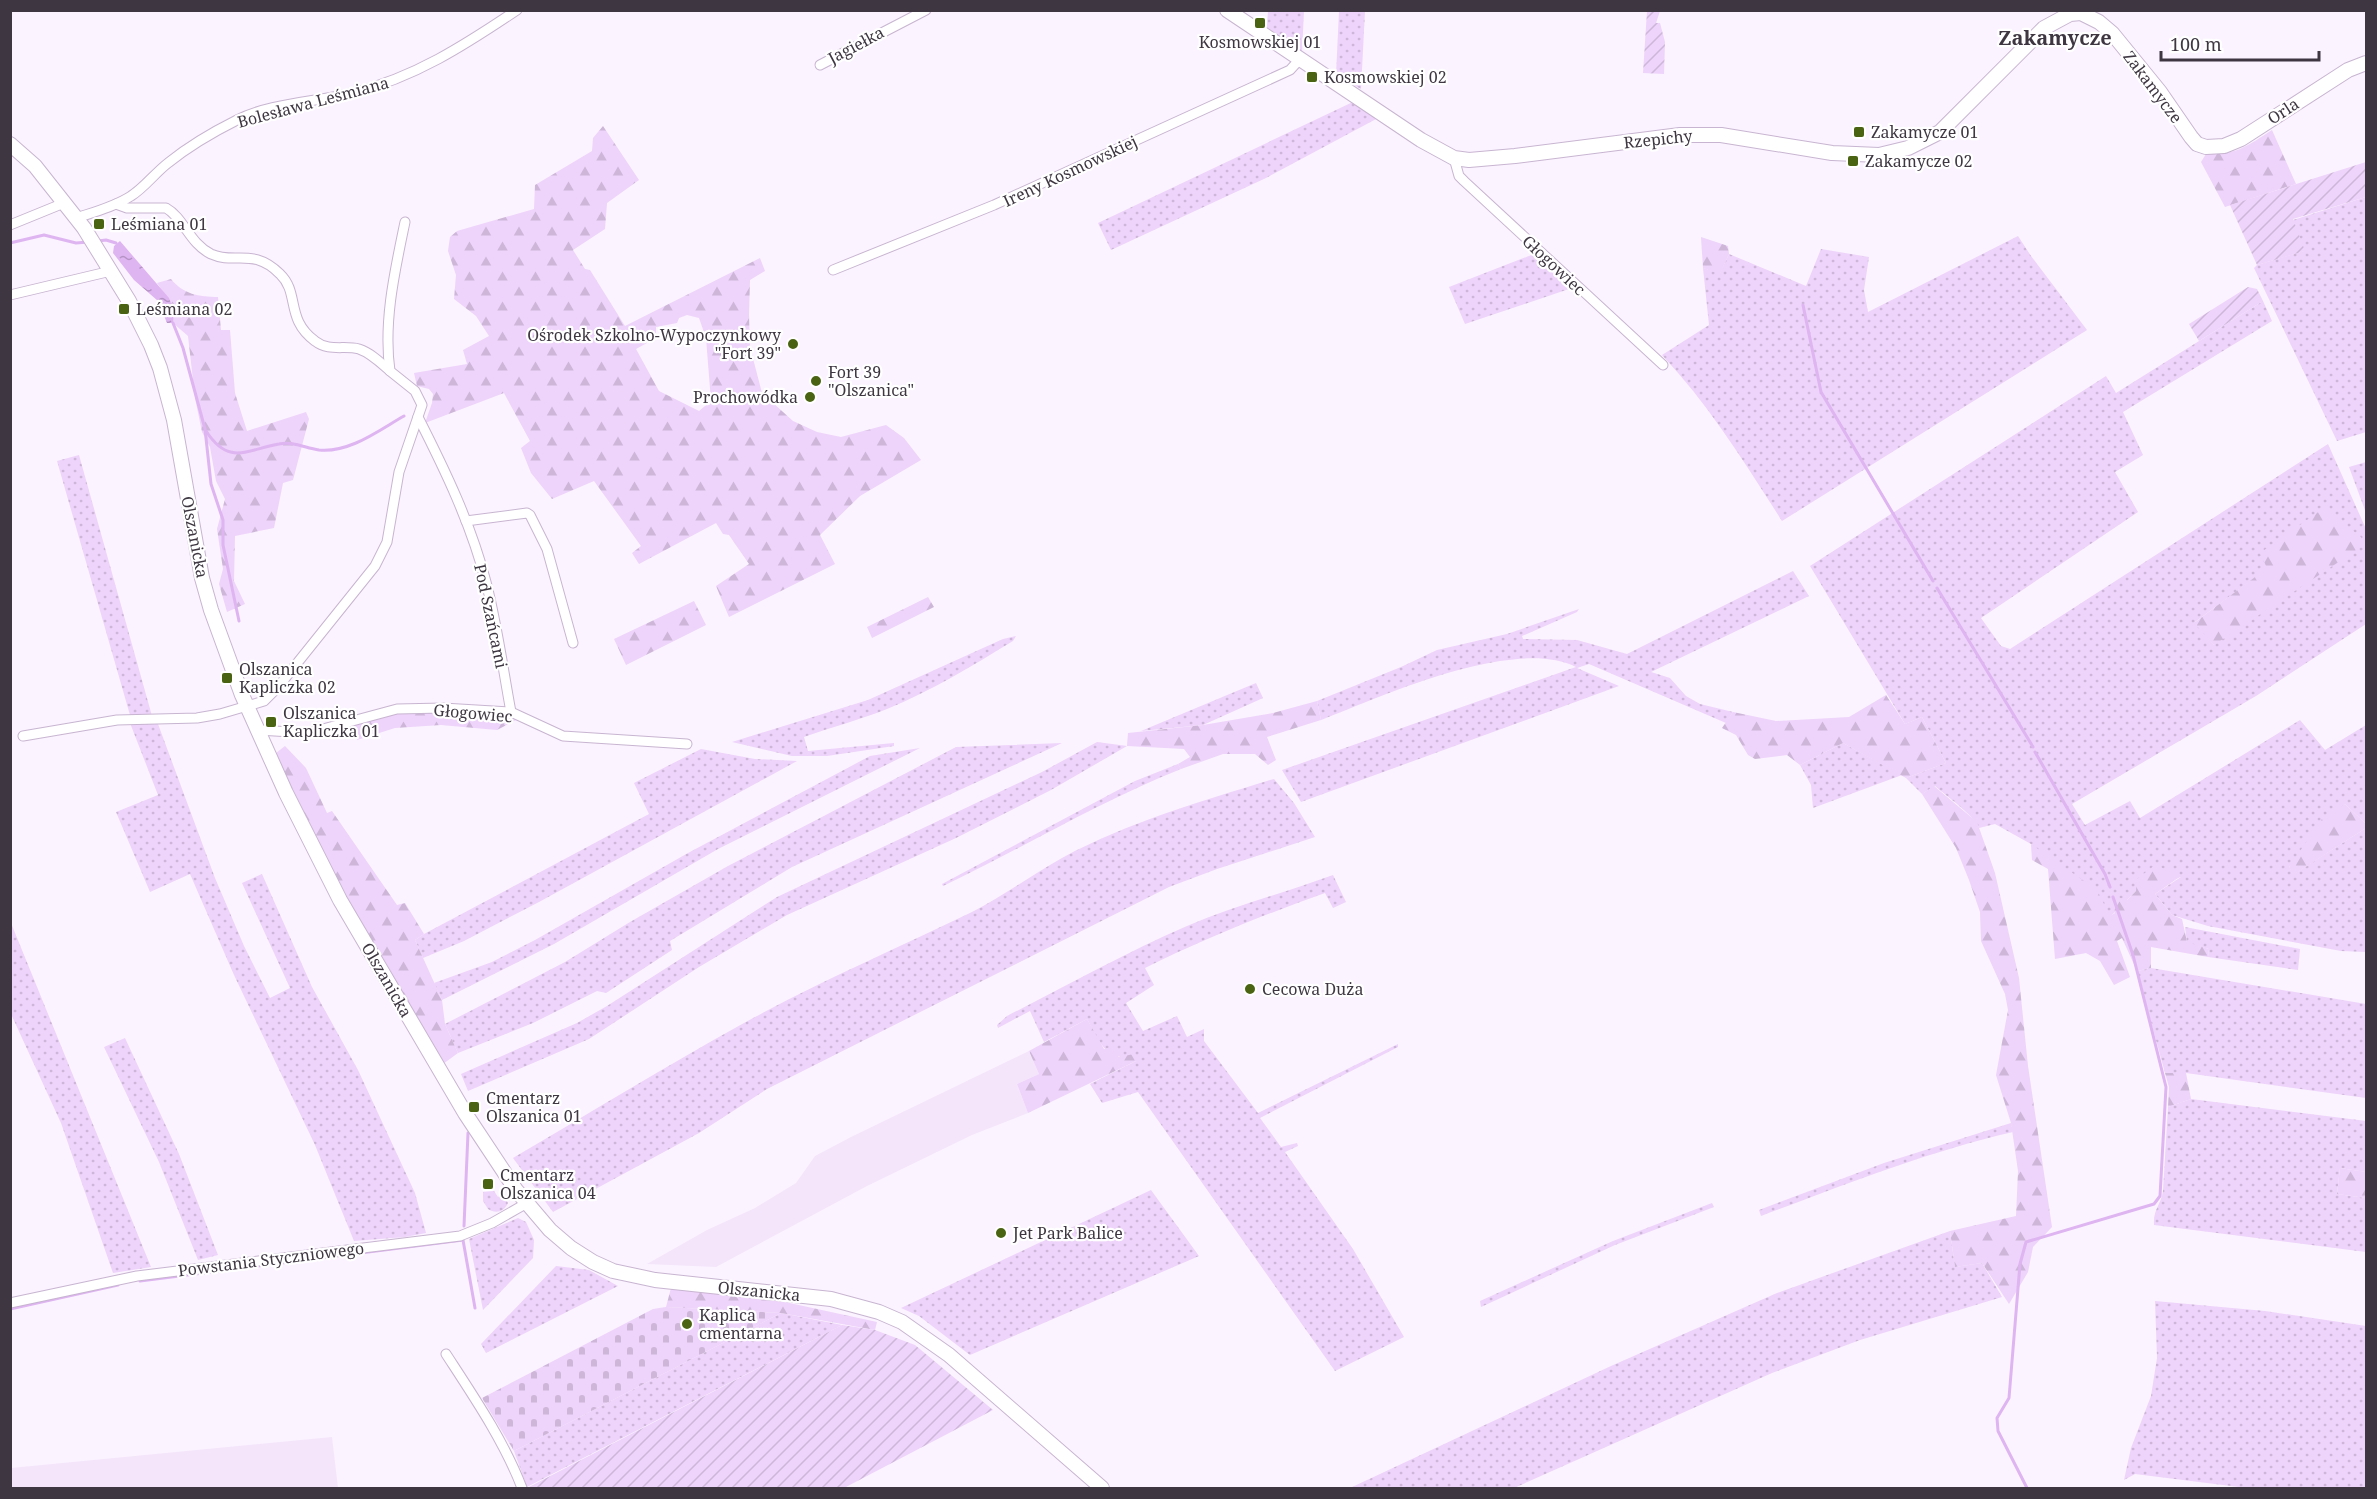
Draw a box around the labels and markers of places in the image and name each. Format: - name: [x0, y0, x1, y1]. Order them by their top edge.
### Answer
- marker: Kosmowskiej 01: [1253, 16, 1267, 30]
- place label: Kosmowskiej 01: [1199, 31, 1321, 53]
- place label: Kosmowskiej 02: [1324, 66, 1447, 88]
- marker: Kosmowskiej 02: [1305, 70, 1319, 84]
- place label: Zakamycze 01: [1871, 121, 1978, 143]
- marker: Zakamycze 01: [1852, 125, 1866, 139]
- place label: Zakamycze 02: [1865, 150, 1972, 172]
- marker: Zakamycze 02: [1846, 154, 1860, 168]
- place label: Leśmiana 01: [111, 213, 207, 235]
- marker: Leśmiana 01: [92, 217, 106, 231]
- place label: Leśmiana 02: [136, 298, 232, 320]
- marker: Leśmiana 02: [117, 302, 131, 316]
- place label: Ośrodek Szkolno-Wypoczynkowy "Fort 39": [527, 324, 782, 364]
- marker: Ośrodek Szkolno-Wypoczynkowy "Fort 39": [786, 337, 800, 351]
- place label: Fort 39 "Olszanica": [828, 361, 914, 401]
- marker: Fort 39 "Olszanica": [809, 374, 823, 388]
- place label: Prochowódka: [693, 386, 798, 408]
- marker: Prochowódka: [803, 390, 817, 404]
- place label: Olszanica Kapliczka 02: [239, 658, 336, 698]
- marker: Olszanica Kapliczka 02: [220, 671, 234, 685]
- place label: Olszanica Kapliczka 01: [283, 702, 380, 742]
- marker: Olszanica Kapliczka 01: [264, 715, 278, 729]
- place label: Cecowa Duża: [1262, 978, 1363, 1000]
- marker: Cecowa Duża: [1243, 982, 1257, 996]
- place label: Cmentarz Olszanica 01: [486, 1087, 582, 1127]
- marker: Cmentarz Olszanica 01: [467, 1100, 481, 1114]
- place label: Cmentarz Olszanica 04: [500, 1164, 596, 1204]
- marker: Cmentarz Olszanica 04: [481, 1177, 495, 1191]
- place label: Jet Park Balice: [1012, 1222, 1123, 1244]
- marker: Jet Park Balice: [994, 1226, 1008, 1240]
- place label: Kaplica cmentarna: [699, 1304, 782, 1344]
- marker: Kaplica cmentarna: [680, 1317, 694, 1331]

